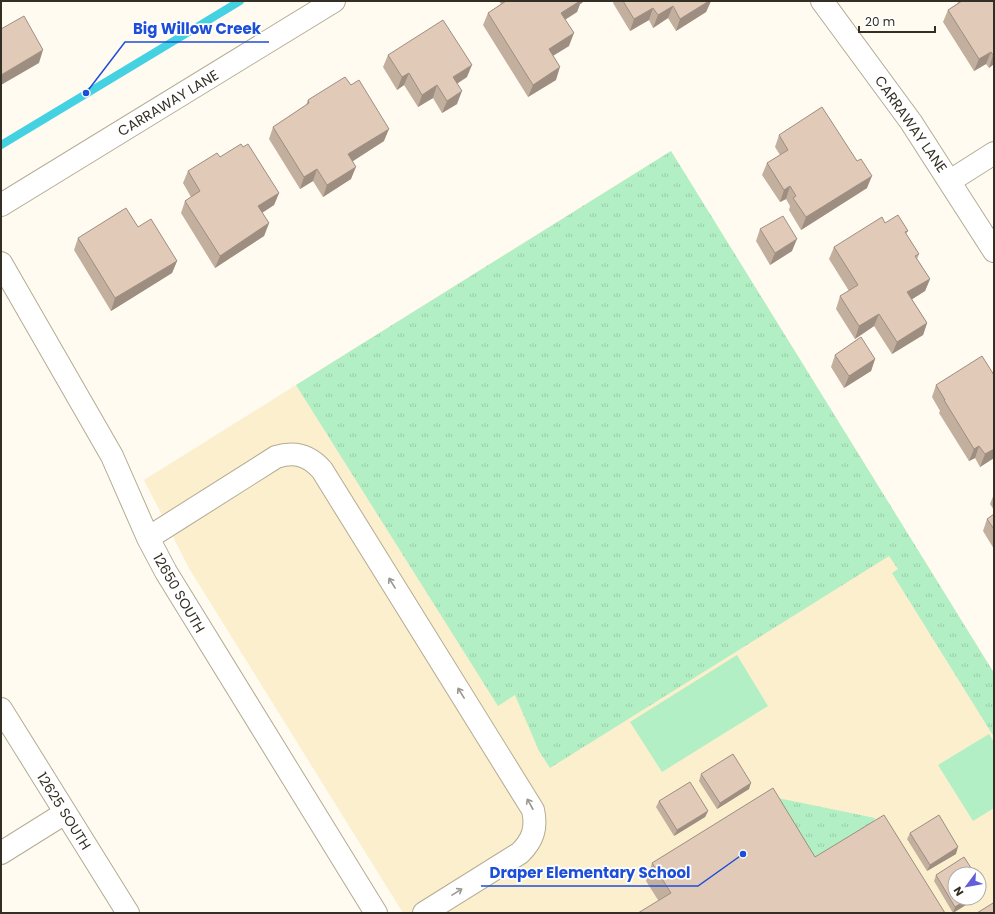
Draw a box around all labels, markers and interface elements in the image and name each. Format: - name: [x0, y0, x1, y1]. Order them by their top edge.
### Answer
- scale bar: [859, 8, 935, 34]
- text: 20 m: [865, 13, 895, 30]
- callout: Big Willow Creek: [125, 15, 269, 42]
- text: Big Willow Creek: [133, 18, 262, 39]
- street label: CARRAWAY LANE: [114, 65, 222, 141]
- street label: CARRAWAY LANE: [870, 71, 952, 177]
- street label: 12650 SOUTH: [148, 550, 210, 636]
- one-way arrow: [388, 578, 396, 589]
- one-way arrow: [457, 688, 465, 699]
- street label: 12625 SOUTH: [32, 768, 96, 854]
- one-way arrow: [525, 798, 533, 810]
- callout: Draper Elementary School: [481, 859, 698, 886]
- text: Draper Elementary School: [490, 862, 690, 883]
- north arrow: [947, 866, 987, 906]
- text: N: [950, 884, 967, 899]
- one-way arrow: [451, 888, 463, 896]

